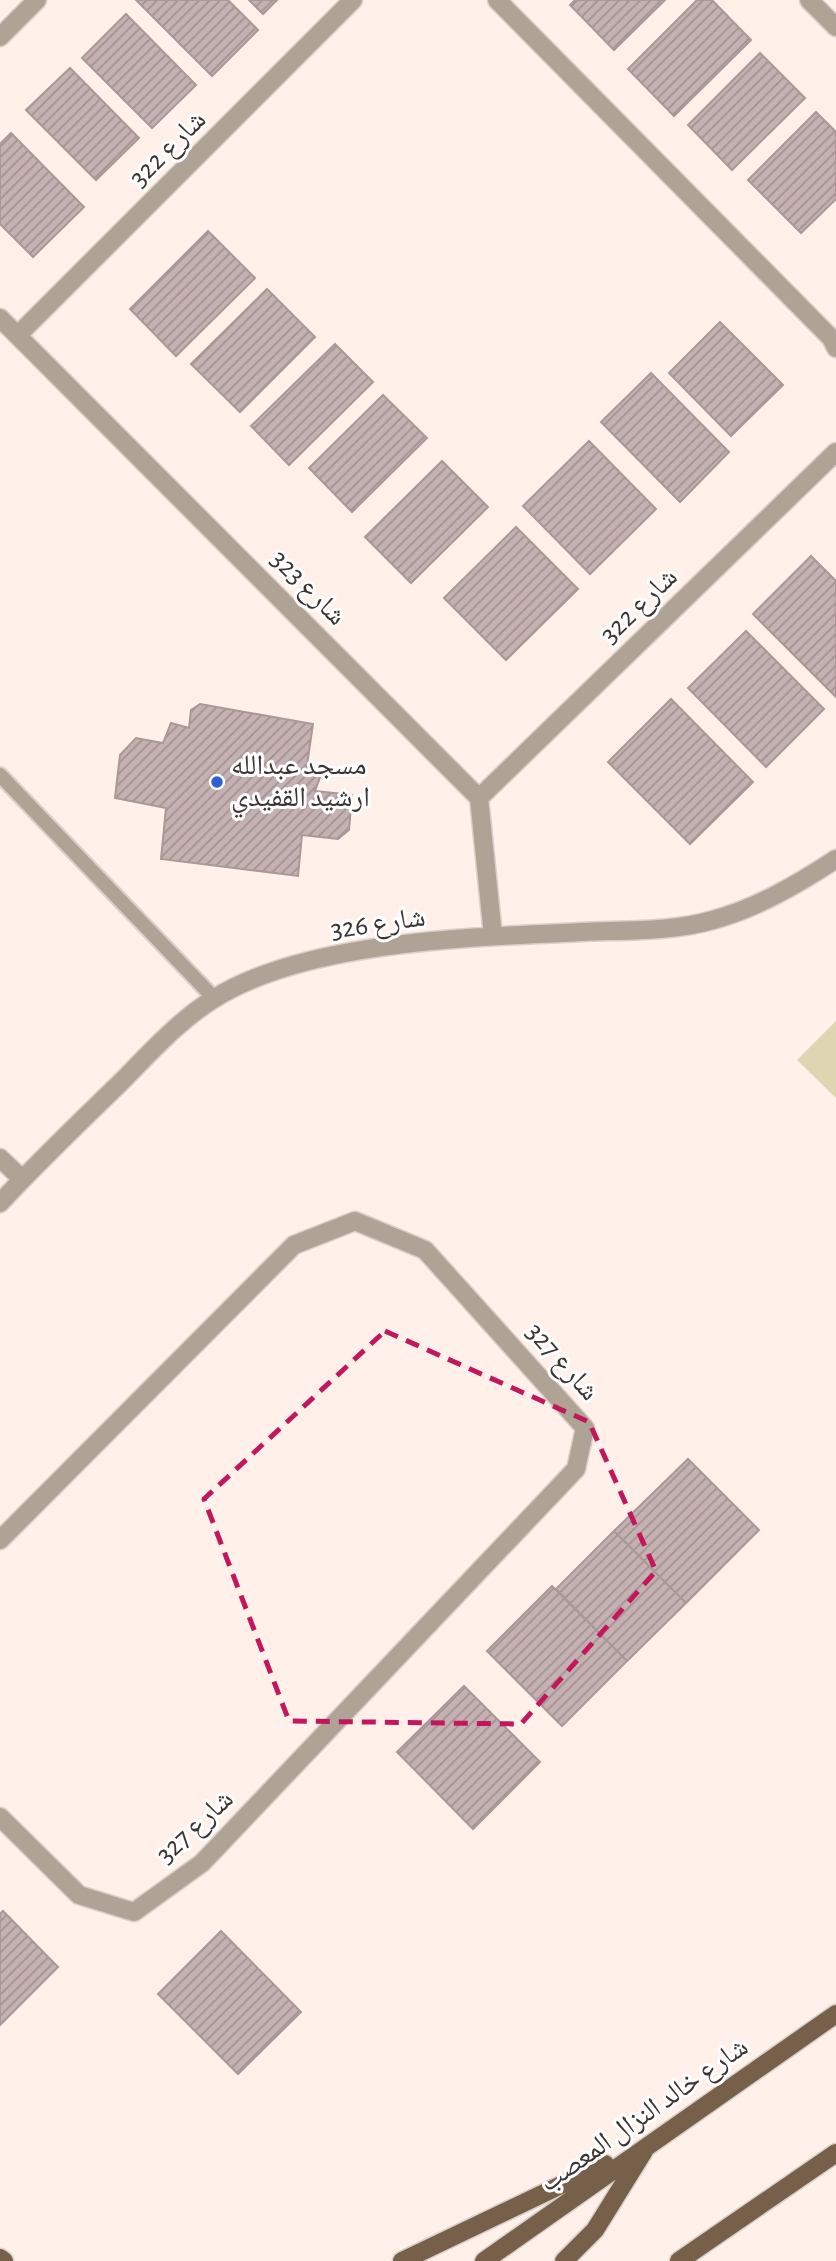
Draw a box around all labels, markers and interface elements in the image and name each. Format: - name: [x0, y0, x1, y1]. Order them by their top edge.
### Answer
- street label: شارع 322: [125, 106, 213, 194]
- street label: شارع 323: [264, 545, 351, 632]
- street label: شارع 322: [595, 563, 684, 650]
- place label: مسجد عبدالله ارشيد القفيدي: [231, 752, 370, 819]
- marker: مسجد عبدالله ارشيد القفيدي: [209, 774, 225, 790]
- street label: شارع 326: [329, 904, 427, 946]
- street label: شارع 327: [519, 1318, 604, 1408]
- street label: شارع 327: [151, 1785, 240, 1871]
- street label: شارع خالد النزال المعصب: [535, 2033, 754, 2199]

